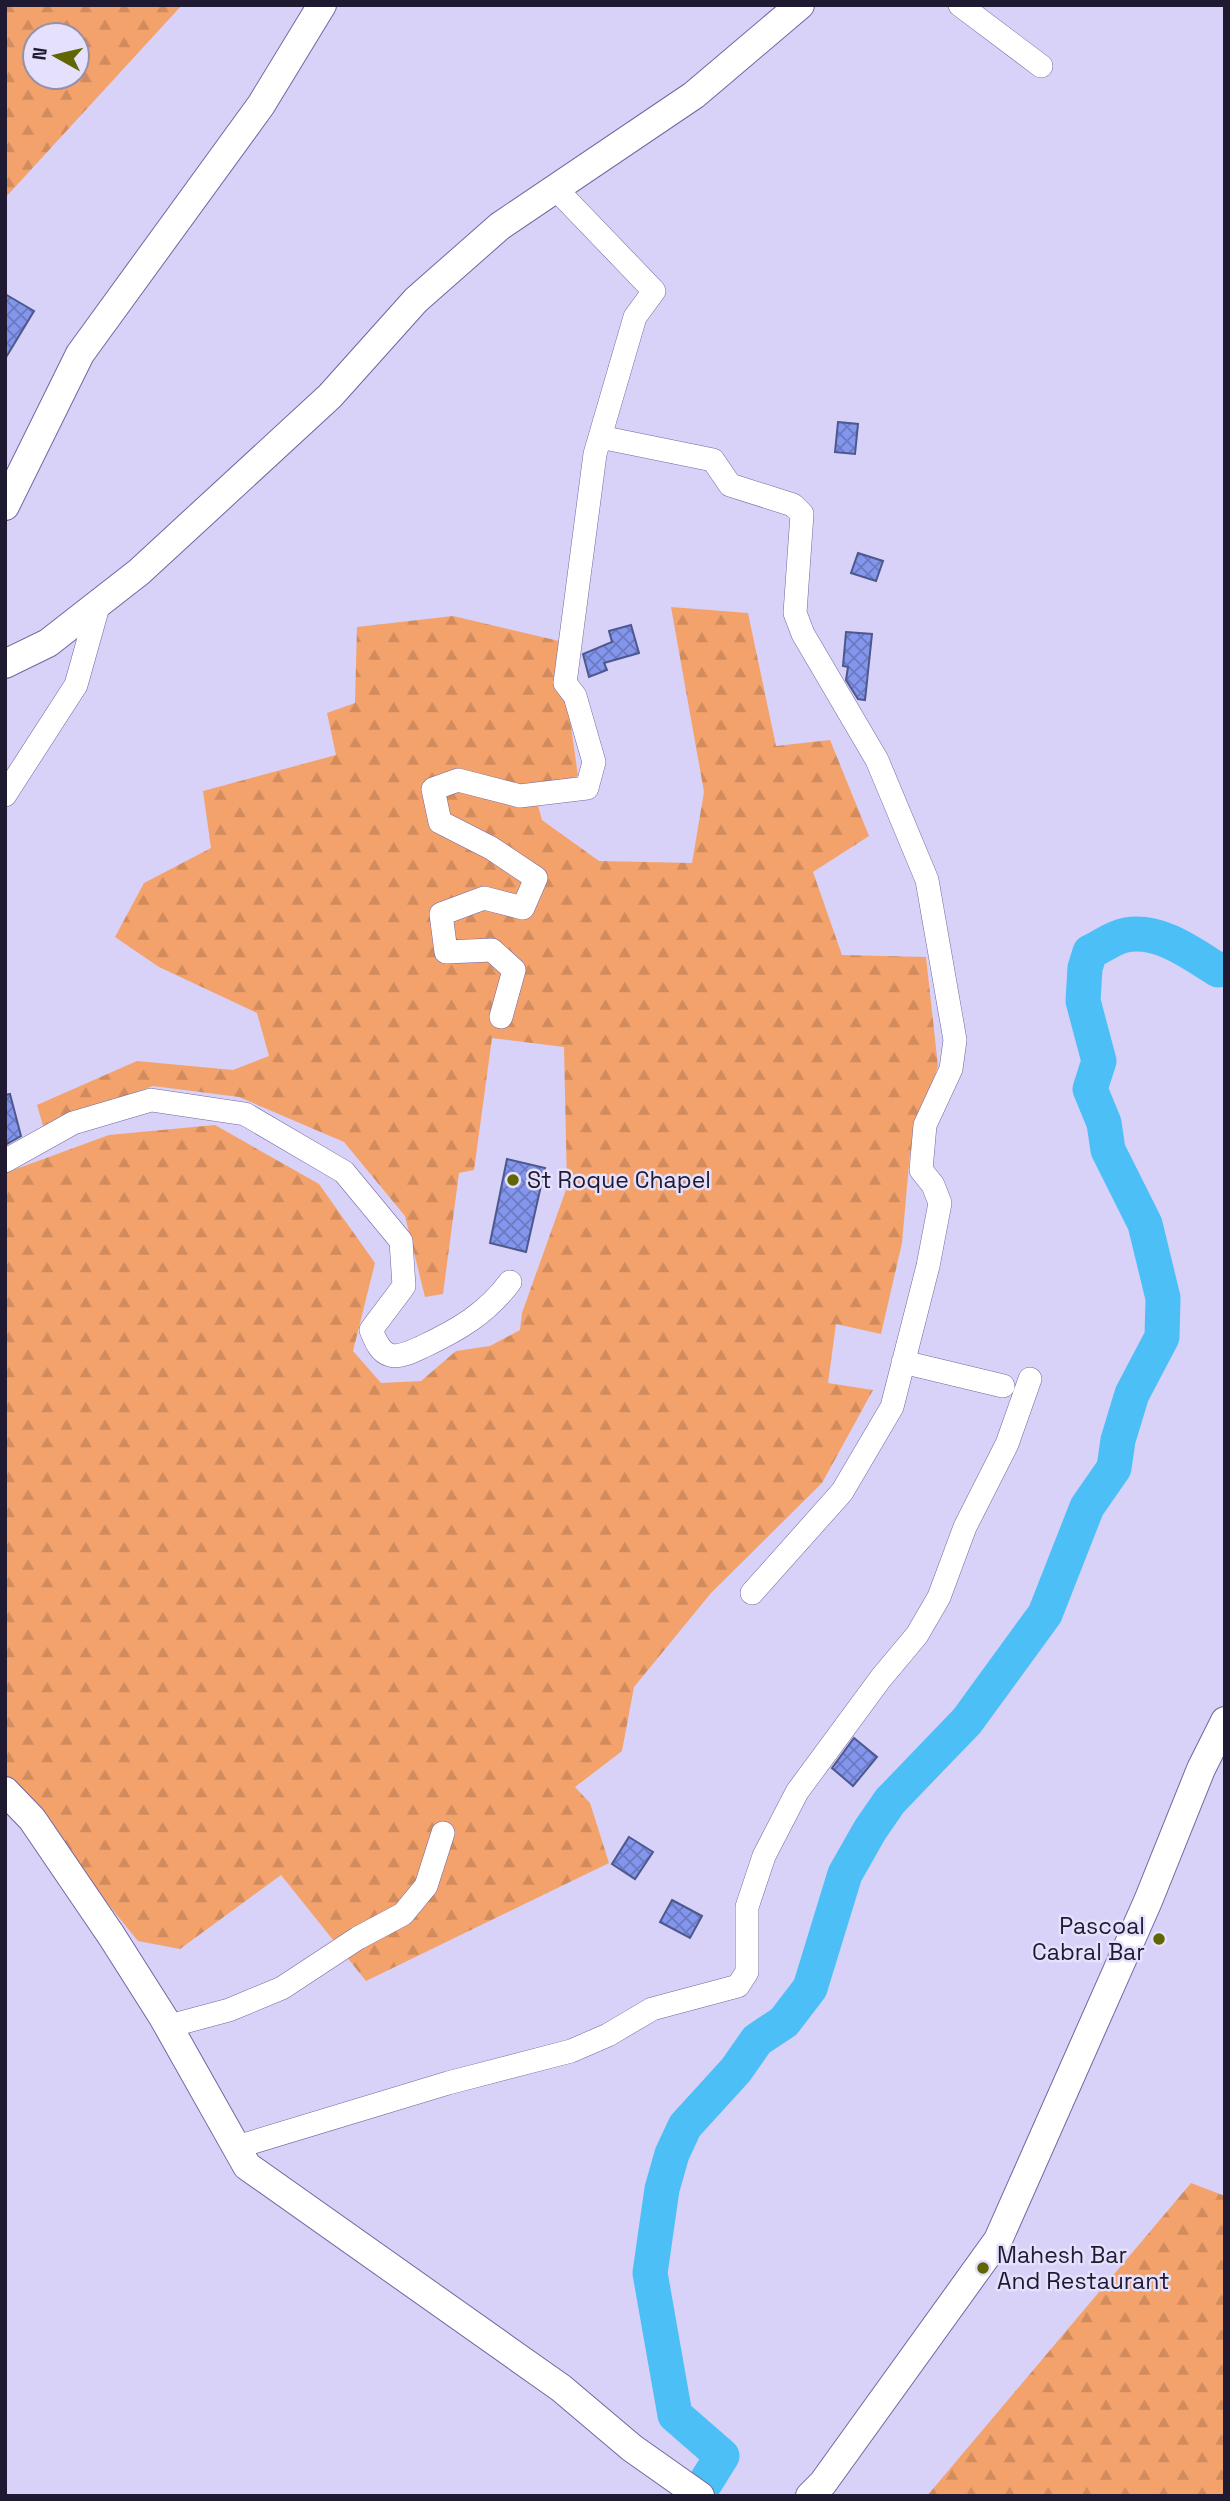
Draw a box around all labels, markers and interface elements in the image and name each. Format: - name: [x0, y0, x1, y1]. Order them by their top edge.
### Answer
- north arrow: [21, 21, 91, 91]
- text: N: [26, 46, 53, 62]
- place label: St Roque Chapel: [527, 1165, 711, 1195]
- marker: St Roque Chapel: [505, 1172, 521, 1188]
- place label: Pascoal Cabral Bar: [1032, 1911, 1145, 1967]
- marker: Pascoal Cabral Bar: [1151, 1931, 1167, 1947]
- place label: Mahesh Bar And Restaurant: [997, 2240, 1170, 2296]
- marker: Mahesh Bar And Restaurant: [975, 2260, 991, 2276]

